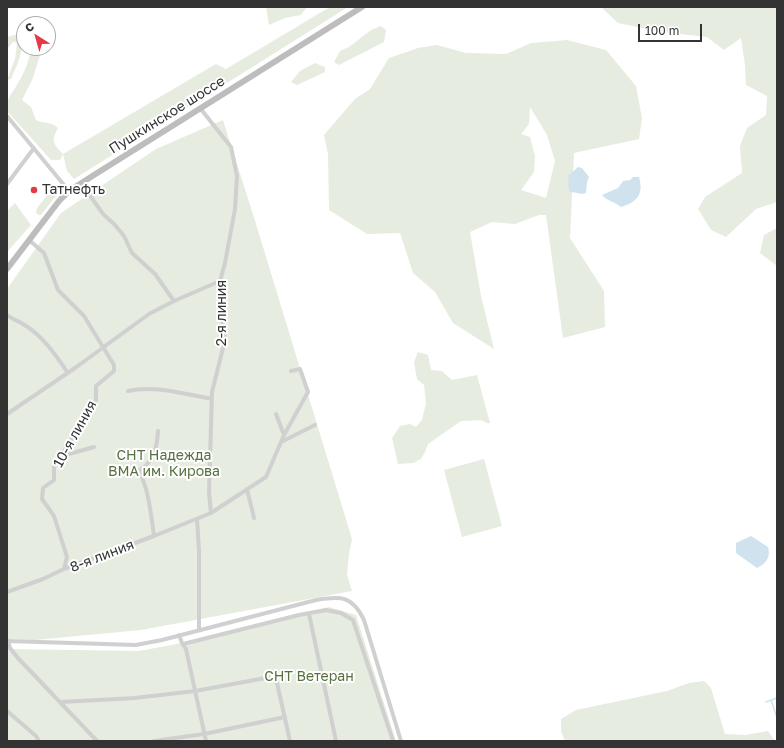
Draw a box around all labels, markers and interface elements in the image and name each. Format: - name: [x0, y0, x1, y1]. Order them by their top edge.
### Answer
- north arrow: [16, 16, 56, 56]
- scale bar: [640, 16, 704, 42]
- text: С: [22, 19, 36, 34]
- text: 100 m: [645, 23, 679, 38]
- street label: Пушкинское шоссе: [106, 73, 228, 157]
- place label: Татнефть: [42, 182, 105, 198]
- marker: Татнефть: [29, 185, 39, 195]
- street label: 2-я линия: [214, 280, 230, 346]
- street label: 10-я линия: [50, 398, 100, 470]
- park label: СНТ Надежда ВМА им. Кирова: [108, 448, 220, 480]
- street label: 8-я линия: [68, 536, 136, 576]
- park label: СНТ Ветеран: [264, 669, 354, 685]

